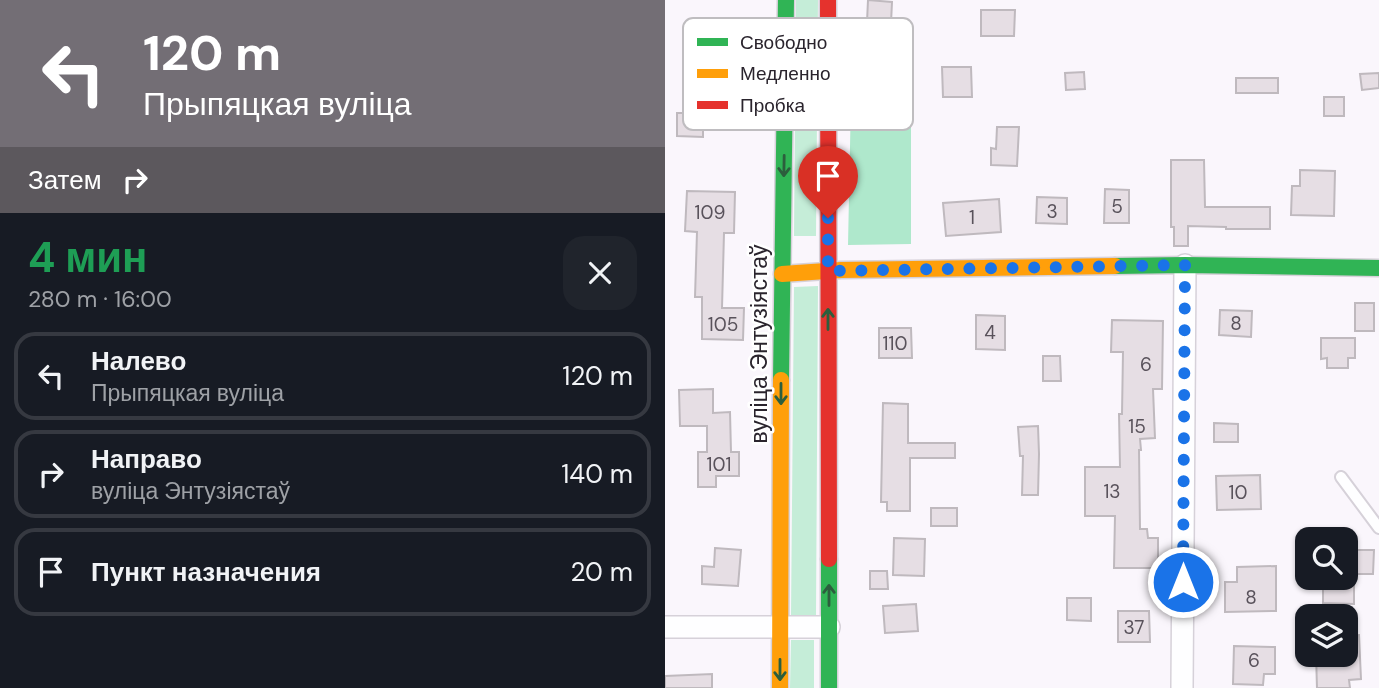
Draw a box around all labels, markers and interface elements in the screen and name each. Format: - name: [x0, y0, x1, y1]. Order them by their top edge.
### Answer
- legend: [683, 18, 913, 130]
- text: 120 m: [143, 21, 281, 85]
- icon: left: [28, 28, 119, 119]
- text: Свободно: [740, 30, 827, 55]
- text: Медленно: [740, 61, 830, 86]
- text: Прыпяцкая вуліца: [143, 83, 412, 125]
- text: Пробка: [740, 93, 805, 118]
- pin: [798, 146, 858, 218]
- one-way arrow: [777, 154, 790, 177]
- icon: arrive: [809, 157, 847, 195]
- icon: right: [116, 161, 154, 199]
- text: Затем: [28, 163, 102, 197]
- house number: 5: [1111, 194, 1123, 219]
- house number: 3: [1046, 199, 1058, 224]
- house number: 109: [695, 200, 725, 225]
- house number: 1: [969, 205, 975, 230]
- text: 4 мин: [28, 230, 147, 285]
- button: close: [563, 236, 637, 310]
- street label: вуліца Энтузіястаў: [744, 244, 774, 444]
- text: 280 m · 16:00: [28, 284, 172, 314]
- one-way arrow: [821, 308, 835, 331]
- house number: 8: [1230, 311, 1242, 336]
- house number: 105: [708, 312, 738, 337]
- house number: 4: [984, 320, 996, 345]
- house number: 110: [883, 331, 907, 356]
- text: Налево: [91, 344, 186, 378]
- house number: 6: [1140, 352, 1152, 377]
- icon: left: [32, 357, 70, 395]
- text: 120 m: [562, 359, 633, 393]
- text: Прыпяцкая вуліца: [91, 378, 284, 408]
- one-way arrow: [774, 382, 788, 405]
- house number: 15: [1128, 414, 1146, 439]
- text: Направо: [91, 442, 202, 476]
- house number: 101: [707, 452, 731, 477]
- icon: right: [32, 455, 70, 493]
- text: 140 m: [561, 457, 633, 491]
- text: вуліца Энтузіястаў: [91, 476, 290, 506]
- house number: 13: [1103, 479, 1121, 504]
- house number: 10: [1229, 480, 1247, 505]
- map controls: [1295, 527, 1358, 667]
- button: search: [1295, 527, 1358, 590]
- position arrow: [1146, 545, 1220, 619]
- icon: arrive: [32, 553, 70, 591]
- text: Пункт назначения: [91, 555, 321, 589]
- text: 20 m: [570, 555, 633, 589]
- one-way arrow: [822, 584, 836, 607]
- house number: 8: [1245, 585, 1257, 610]
- button: layers: [1295, 604, 1358, 667]
- house number: 37: [1123, 615, 1145, 640]
- house number: 6: [1248, 648, 1260, 673]
- one-way arrow: [773, 658, 787, 681]

